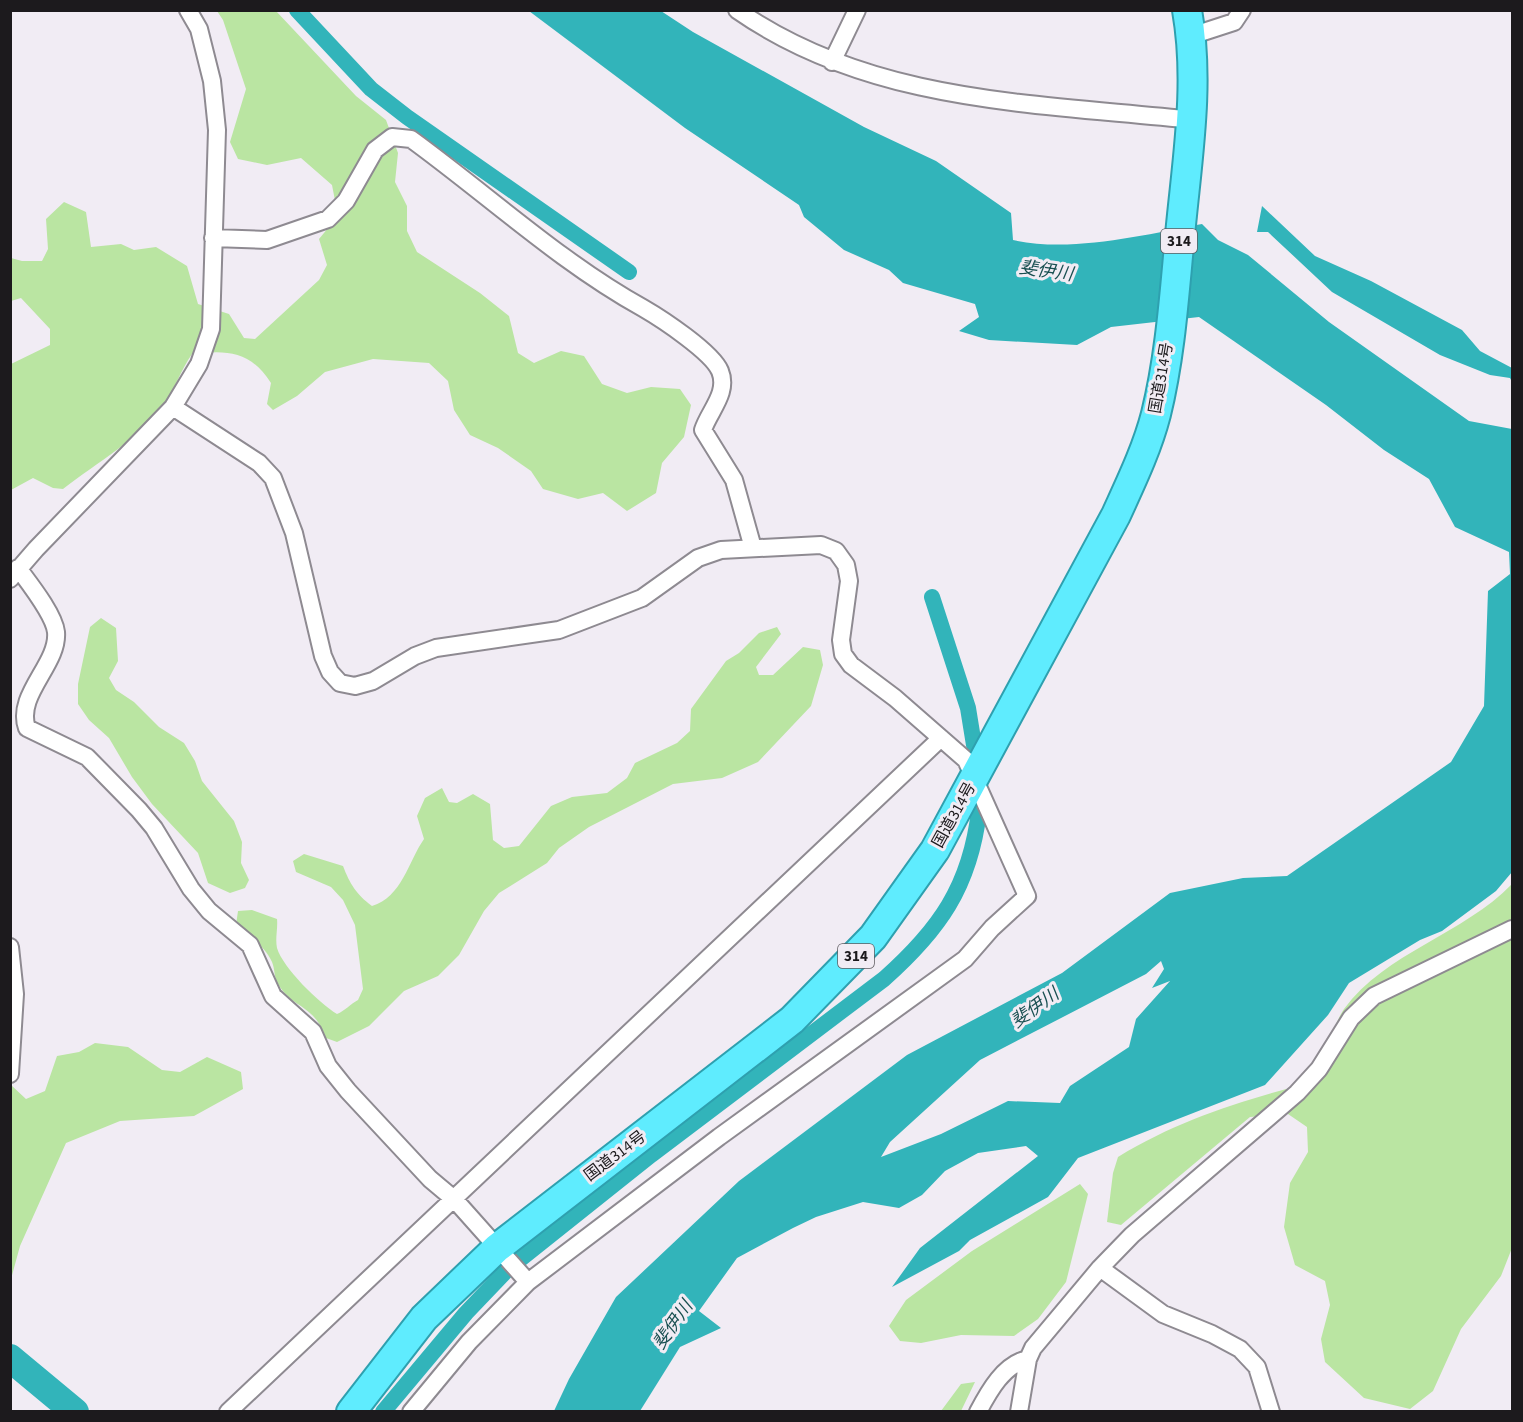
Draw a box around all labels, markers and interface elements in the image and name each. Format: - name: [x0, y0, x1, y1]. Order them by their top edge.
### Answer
- road number: 314: [1161, 229, 1197, 253]
- water label: 斐伊川: [1018, 255, 1076, 287]
- street label: 国道314号: [1144, 341, 1178, 415]
- street label: 国道314号: [927, 778, 981, 852]
- road number: 314: [838, 944, 874, 968]
- water label: 斐伊川: [1006, 981, 1066, 1034]
- street label: 国道314号: [580, 1126, 650, 1186]
- water label: 斐伊川: [647, 1294, 700, 1354]

